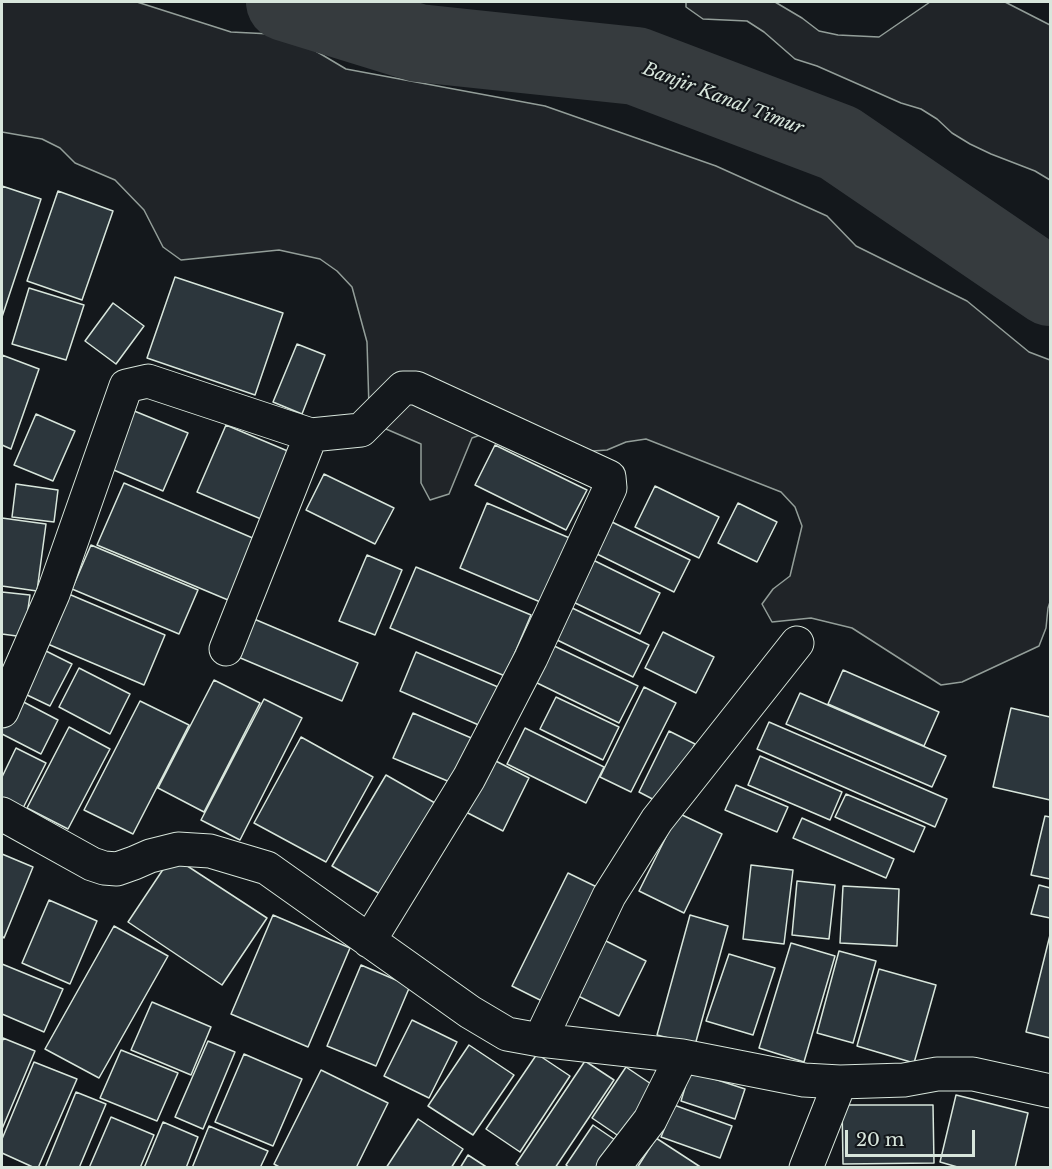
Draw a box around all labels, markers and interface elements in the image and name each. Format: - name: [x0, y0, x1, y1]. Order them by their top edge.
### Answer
- water label: Banjir Kanal Timur: [640, 58, 806, 140]
- scale bar: [848, 1118, 978, 1156]
- text: 20 m: [856, 1129, 904, 1151]

